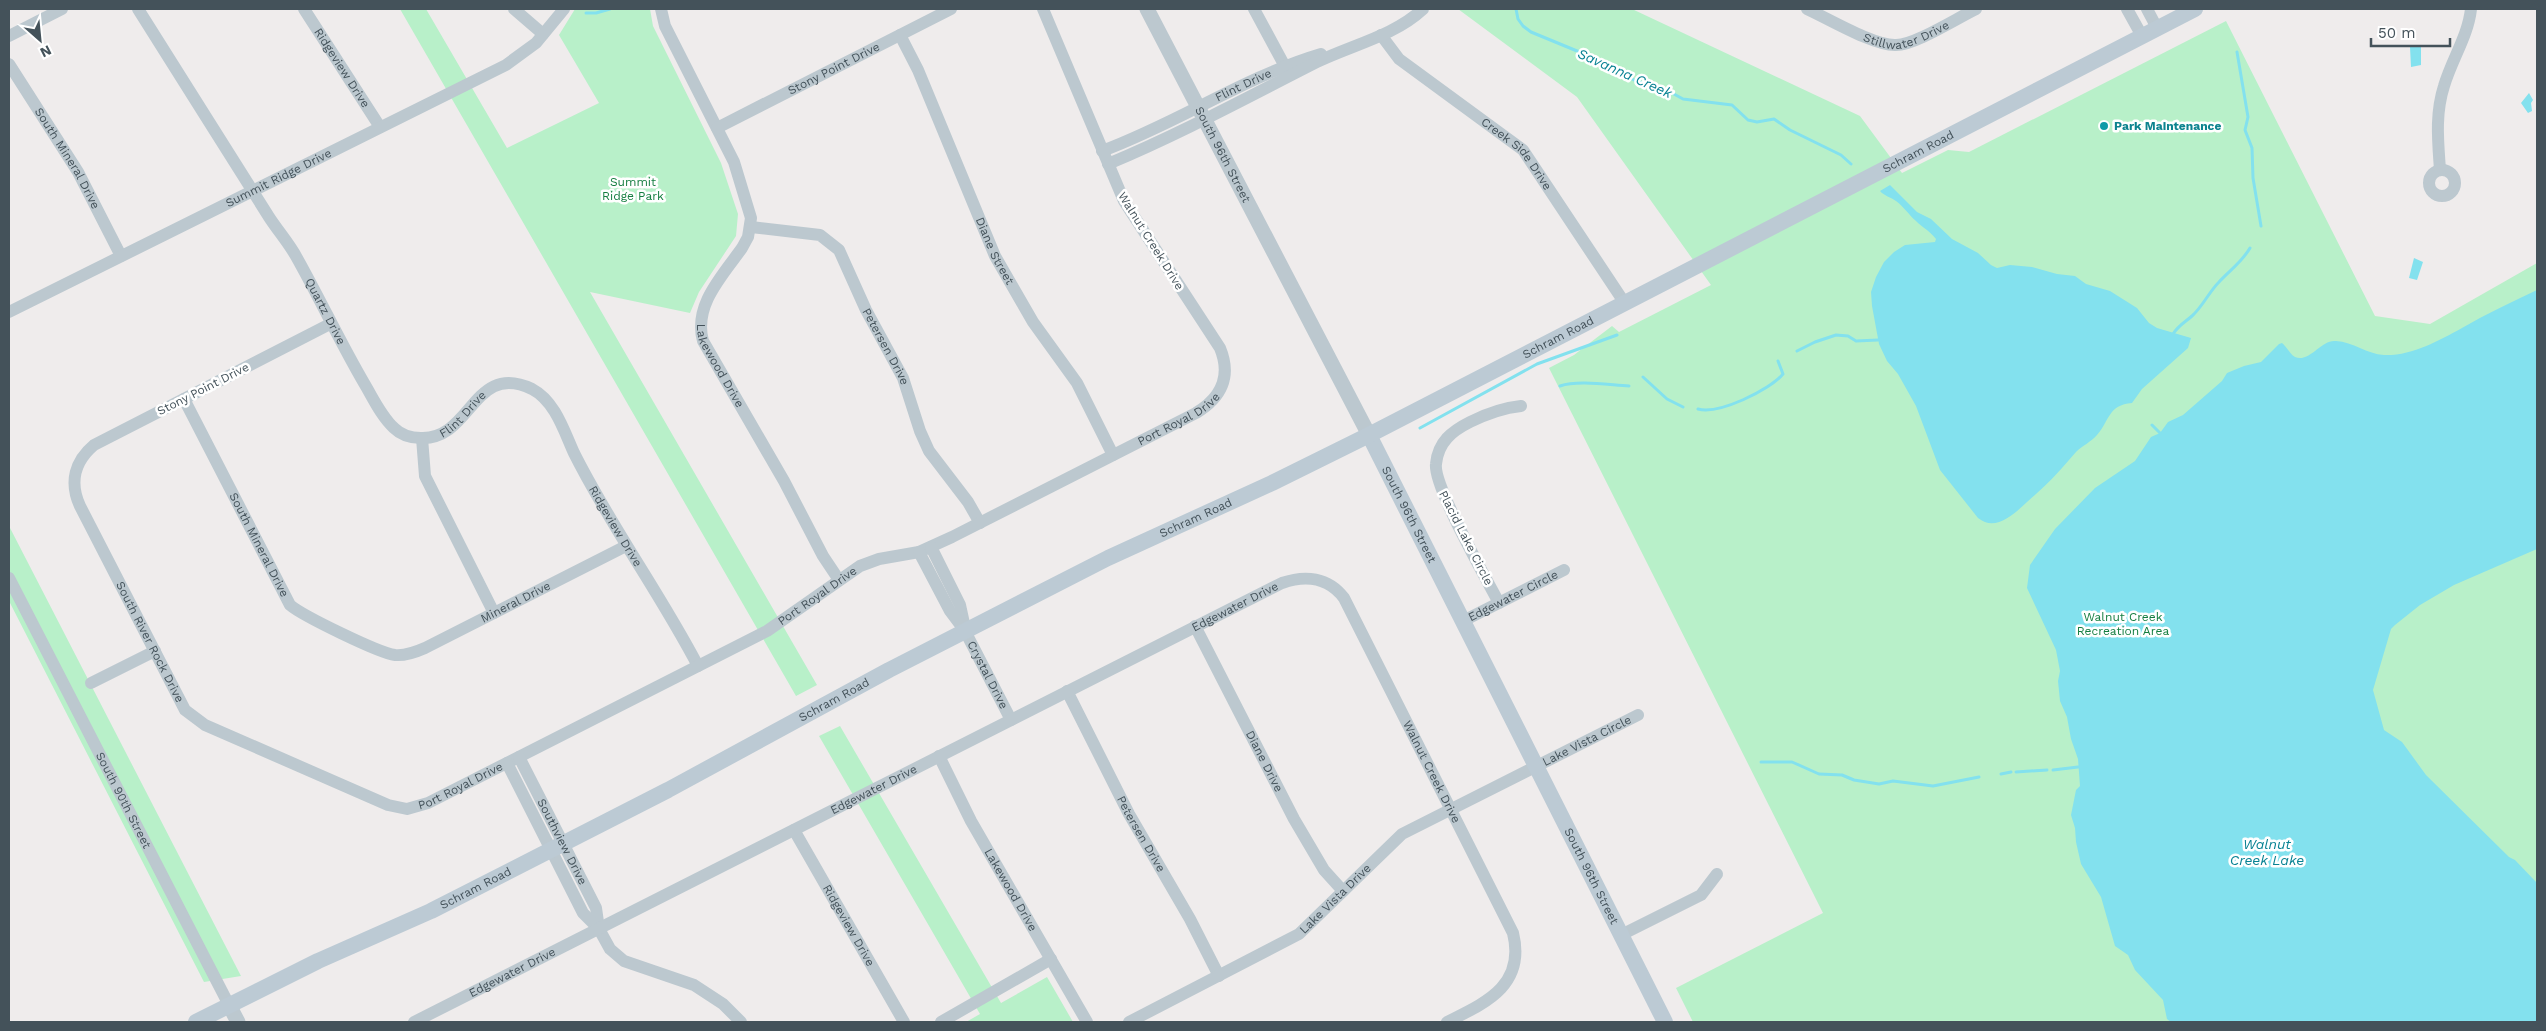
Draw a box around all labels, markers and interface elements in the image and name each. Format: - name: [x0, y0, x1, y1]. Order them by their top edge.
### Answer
- north arrow: [15, 15, 65, 65]
- scale bar: [2371, 15, 2450, 47]
- street label: Stillwater Drive: [1861, 18, 1952, 52]
- text: 50 m: [2378, 24, 2415, 42]
- street label: Ridgeview Drive: [311, 25, 373, 110]
- street label: Stony Point Drive: [785, 39, 882, 98]
- text: N: [38, 42, 54, 61]
- water label: Savanna Creek: [1575, 45, 1675, 101]
- street label: Flint Drive: [1213, 66, 1274, 104]
- street label: South 96th Street: [1192, 104, 1254, 205]
- street label: South Mineral Drive: [32, 105, 103, 211]
- street label: Creek Side Drive: [1478, 115, 1555, 193]
- place label: Park Maintenance: [2114, 119, 2221, 133]
- marker: Park Maintenance: [2098, 120, 2110, 132]
- street label: Schram Road: [1880, 128, 1956, 176]
- street label: Summit Ridge Drive: [223, 146, 334, 210]
- park label: Summit Ridge Park: [602, 175, 664, 203]
- street label: Walnut Creek Drive: [1115, 189, 1187, 293]
- street label: Diane Street: [973, 215, 1017, 287]
- street label: Quartz Drive: [302, 276, 349, 347]
- street label: Petersen Drive: [859, 306, 912, 387]
- street label: Schram Road: [1520, 313, 1596, 362]
- street label: Lakewood Drive: [694, 324, 747, 410]
- street label: Stony Point Drive: [155, 360, 251, 418]
- street label: Flint Drive: [437, 388, 489, 441]
- street label: Port Royal Drive: [1135, 390, 1223, 448]
- street label: South 96th Street: [1379, 464, 1439, 565]
- street label: Ridgeview Drive: [586, 483, 645, 569]
- street label: Placid Lake Circle: [1436, 488, 1496, 588]
- street label: South Mineral Drive: [226, 490, 292, 599]
- street label: Schram Road: [1157, 495, 1234, 541]
- street label: Port Royal Drive: [775, 563, 859, 628]
- street label: Edgewater Circle: [1466, 567, 1560, 624]
- street label: Mineral Drive: [478, 578, 553, 626]
- street label: South River Rock Drive: [113, 579, 187, 705]
- street label: Edgewater Drive: [1189, 579, 1281, 635]
- park label: Walnut Creek Recreation Area: [2077, 610, 2169, 638]
- street label: Crystal Drive: [964, 638, 1011, 711]
- street label: Schram Road: [796, 675, 872, 725]
- street label: Lake Vista Circle: [1540, 713, 1634, 769]
- street label: Walnut Creek Drive: [1400, 718, 1463, 825]
- street label: Diane Drive: [1243, 728, 1286, 794]
- street label: South 90th Street: [93, 750, 154, 851]
- street label: Port Royal Drive: [416, 759, 505, 812]
- street label: Edgewater Drive: [828, 762, 919, 817]
- street label: Petersen Drive: [1114, 794, 1168, 875]
- street label: Southview Drive: [534, 796, 590, 887]
- street label: South 96th Street: [1561, 825, 1622, 927]
- water label: Walnut Creek Lake: [2230, 836, 2304, 868]
- street label: Lakewood Drive: [981, 846, 1040, 934]
- street label: Lake Vista Drive: [1297, 861, 1374, 937]
- street label: Schram Road: [438, 864, 514, 912]
- street label: Ridgeview Drive: [820, 882, 878, 969]
- street label: Edgewater Drive: [467, 945, 558, 1000]

